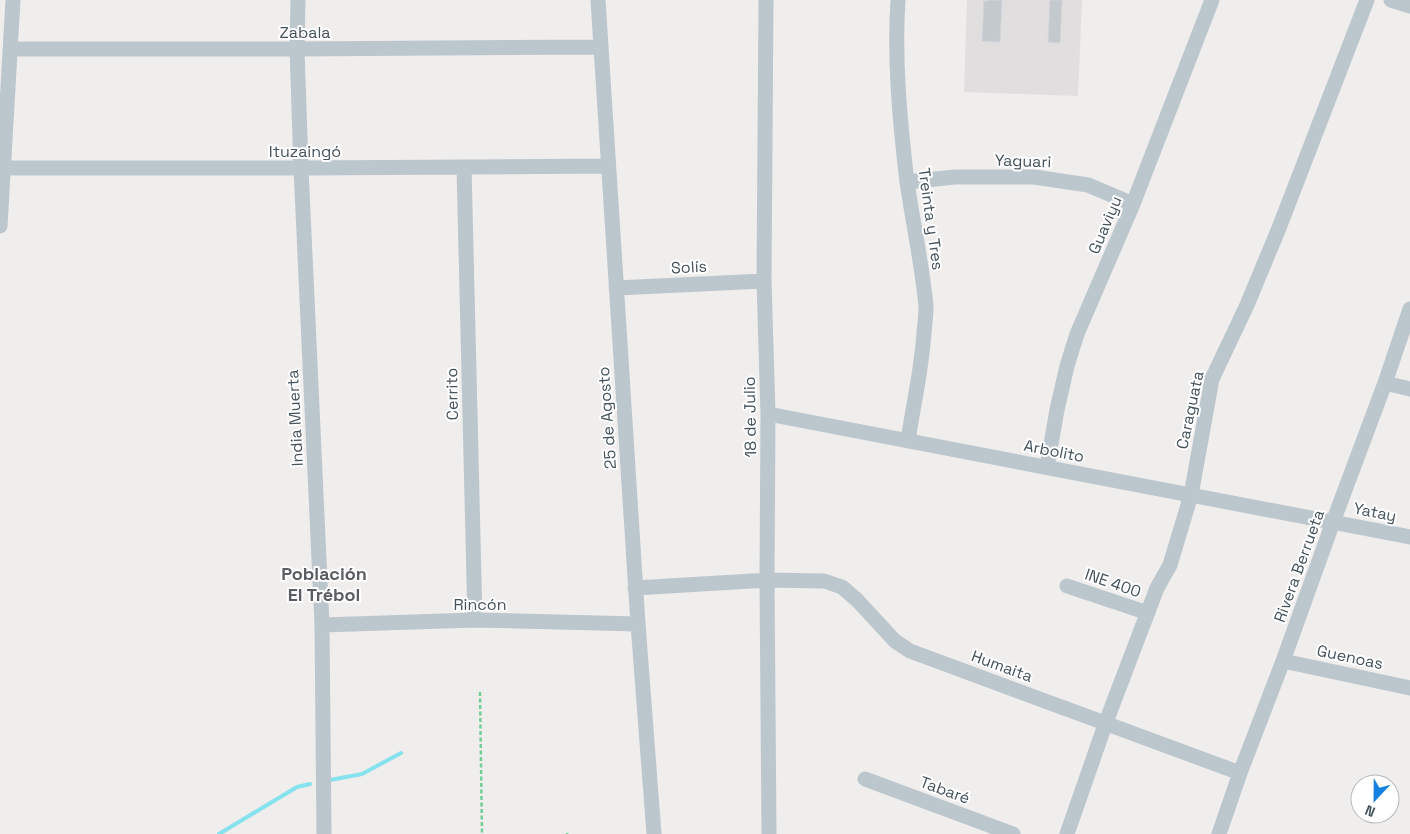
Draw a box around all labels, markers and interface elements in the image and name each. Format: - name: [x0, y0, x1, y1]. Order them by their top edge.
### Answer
- street label: Zabala: [279, 22, 331, 43]
- street label: Ituzaingó: [269, 141, 341, 162]
- street label: Yaguari: [994, 150, 1052, 172]
- street label: Treinta y Tres: [913, 167, 949, 271]
- street label: Guaviyu: [1083, 193, 1127, 257]
- street label: Solís: [670, 256, 708, 278]
- street label: 25 de Agosto: [593, 366, 621, 470]
- street label: Cerrito: [441, 367, 463, 421]
- street label: India Muerta: [282, 369, 308, 467]
- street label: Caraguata: [1171, 369, 1209, 451]
- street label: 18 de Julio: [739, 376, 761, 458]
- street label: Arbolito: [1022, 435, 1086, 467]
- street label: Yatay: [1352, 498, 1398, 526]
- street label: Rivera Berrueta: [1269, 507, 1329, 625]
- district label: Población El Trébol: [281, 562, 367, 606]
- street label: INE 400: [1082, 564, 1144, 602]
- street label: Rincón: [453, 594, 507, 615]
- street label: Guenoas: [1315, 640, 1385, 674]
- street label: Humaita: [968, 645, 1036, 687]
- street label: Tabaré: [917, 771, 973, 809]
- north arrow: [1350, 774, 1400, 824]
- text: N: [1362, 801, 1378, 821]

